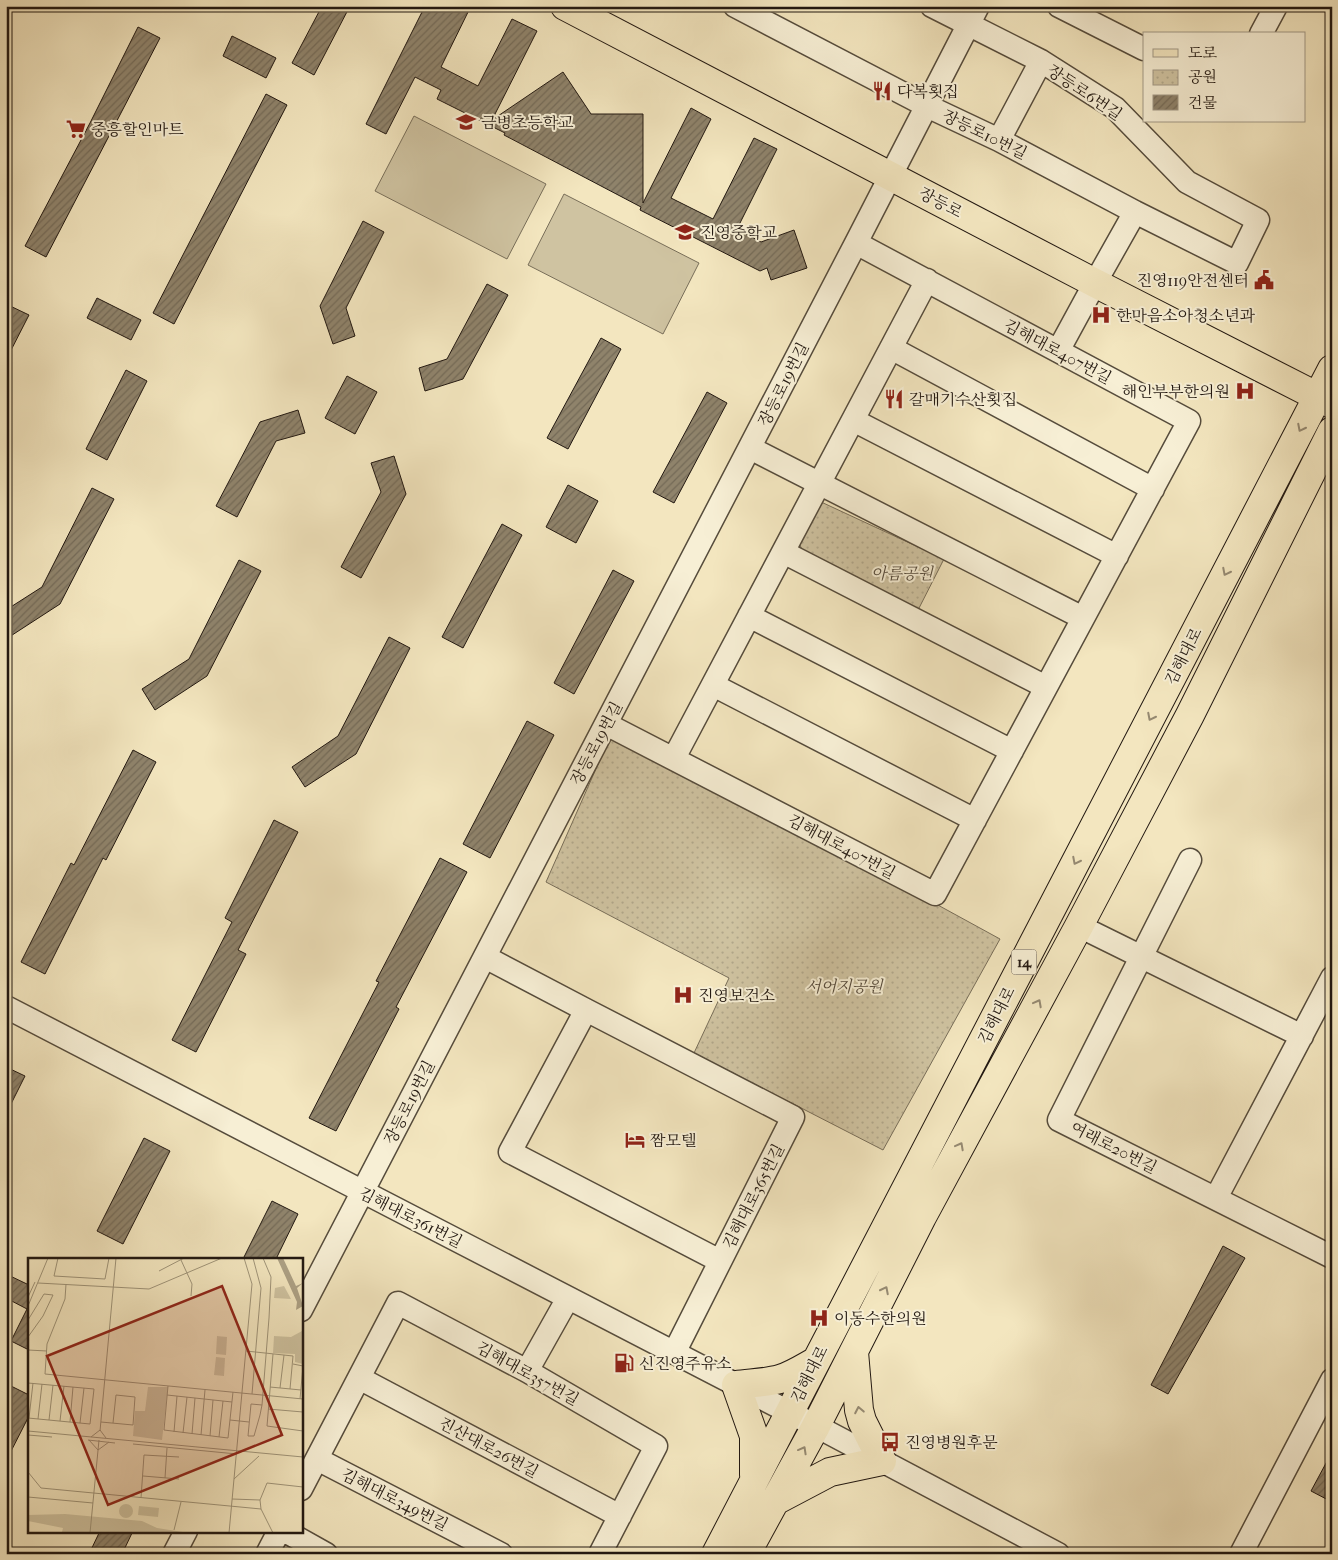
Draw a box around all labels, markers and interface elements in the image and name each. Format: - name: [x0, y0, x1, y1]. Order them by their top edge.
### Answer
- legend: [1143, 32, 1306, 122]
- text: 도로: [1188, 44, 1217, 62]
- street label: 장등로6번길: [1044, 61, 1126, 124]
- text: 공원: [1188, 68, 1217, 86]
- restaurant icon: 다복횟집: [871, 80, 893, 102]
- place label: 다복횟집: [897, 82, 959, 101]
- text: 건물: [1188, 94, 1217, 112]
- street label: 장등로10번길: [939, 106, 1030, 163]
- school or university icon: 금병초등학교: [455, 111, 477, 133]
- place label: 금병초등학교: [481, 113, 574, 132]
- supermarket icon: 중흥할인마트: [65, 118, 87, 140]
- place label: 중흥할인마트: [91, 120, 184, 139]
- street label: 장등로: [916, 183, 966, 222]
- school or university icon: 진영중학교: [674, 221, 696, 243]
- place label: 진영중학교: [700, 223, 777, 242]
- public building icon: 진영119안전센터: [1253, 269, 1275, 291]
- place label: 진영119안전센터: [1136, 271, 1249, 290]
- hospital icon: 한마음소아청소년과: [1090, 304, 1112, 326]
- place label: 한마음소아청소년과: [1116, 306, 1256, 325]
- street label: 김해대로407번길: [1001, 315, 1115, 388]
- street label: 장등로19번길: [754, 339, 813, 429]
- hospital icon: 해인부부한의원: [1234, 380, 1256, 402]
- place label: 해인부부한의원: [1122, 382, 1230, 401]
- restaurant icon: 갈매기수산횟집: [883, 388, 905, 410]
- place label: 갈매기수산횟집: [909, 390, 1017, 409]
- one-way arrow: [1297, 423, 1307, 432]
- park label: 아름공원: [871, 564, 934, 583]
- one-way arrow: [1222, 567, 1232, 576]
- street label: 김해대로: [1161, 624, 1206, 688]
- street label: 장등로19번길: [567, 698, 626, 788]
- one-way arrow: [1147, 711, 1157, 720]
- street label: 김해대로407번길: [785, 810, 899, 883]
- one-way arrow: [1072, 855, 1082, 864]
- road number: 14: [1012, 950, 1036, 974]
- park label: 서어지공원: [805, 977, 884, 996]
- street label: 김해대로: [974, 983, 1019, 1047]
- hospital icon: 진영보건소: [672, 984, 694, 1006]
- place label: 진영보건소: [698, 986, 775, 1005]
- one-way arrow: [1032, 999, 1042, 1008]
- street label: 장등로19번길: [380, 1057, 439, 1147]
- street label: 여래로20번길: [1067, 1118, 1160, 1177]
- hotel icon: 짬모텔: [624, 1129, 646, 1151]
- place label: 짬모텔: [650, 1131, 696, 1150]
- street label: 김해대로365번길: [719, 1141, 788, 1252]
- one-way arrow: [954, 1142, 964, 1151]
- street label: 김해대로361번길: [356, 1183, 466, 1252]
- inset map: [28, 1258, 302, 1532]
- one-way arrow: [879, 1286, 889, 1295]
- hospital icon: 이동수한의원: [808, 1307, 830, 1329]
- place label: 이동수한의원: [834, 1309, 927, 1328]
- street label: 김해대로357번길: [473, 1338, 582, 1409]
- street label: 김해대로: [787, 1342, 832, 1406]
- fuel station icon: 신진영주유소: [613, 1352, 635, 1374]
- place label: 신진영주유소: [639, 1354, 732, 1373]
- one-way arrow: [855, 1406, 865, 1415]
- street label: 진산대로26번길: [436, 1413, 542, 1482]
- bus stop icon: 진영병원후문: [879, 1431, 901, 1453]
- place label: 진영병원후문: [905, 1433, 998, 1452]
- one-way arrow: [797, 1446, 807, 1455]
- street label: 김해대로349번길: [338, 1464, 451, 1535]

